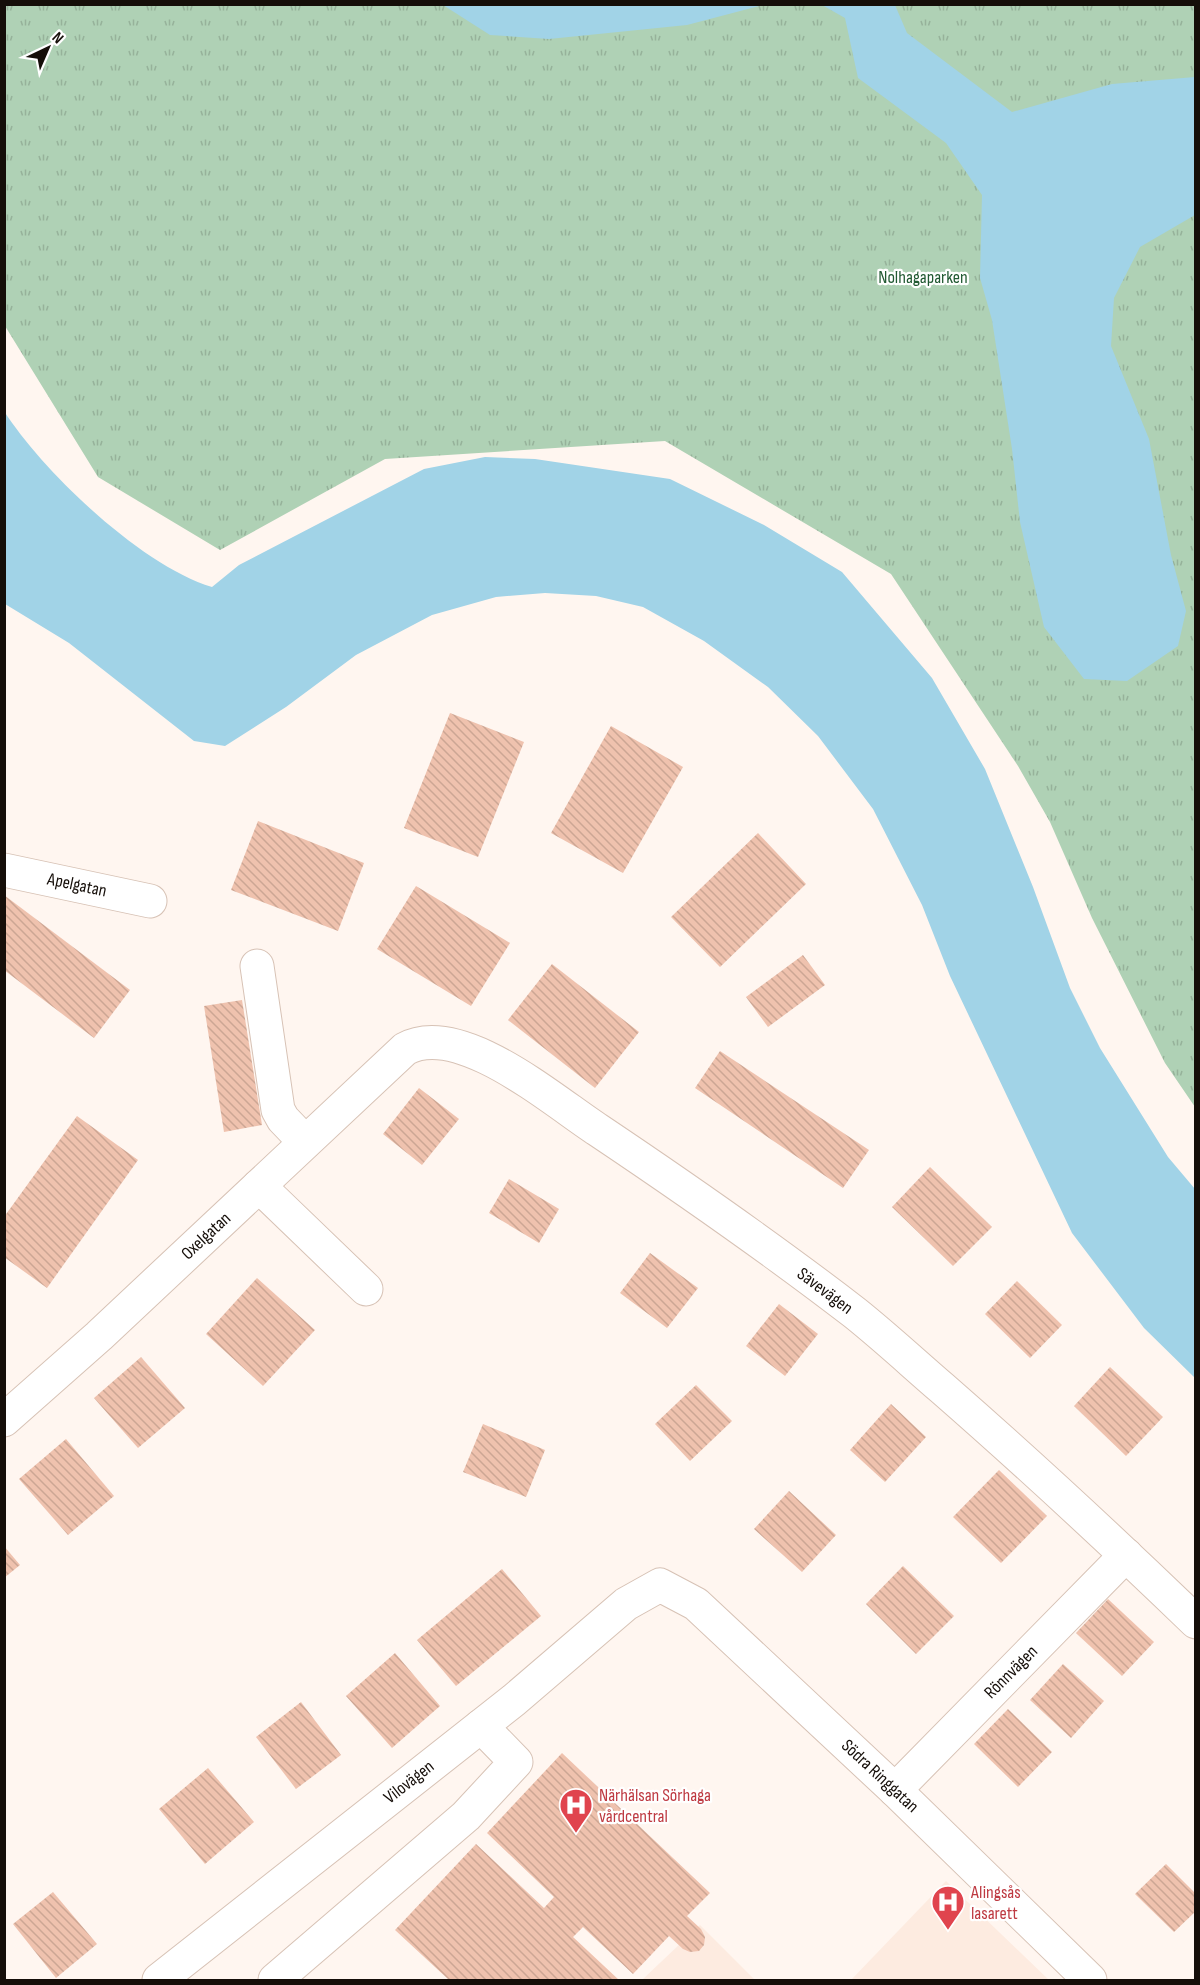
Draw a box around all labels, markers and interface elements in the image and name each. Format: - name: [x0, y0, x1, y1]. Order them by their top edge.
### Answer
- north arrow: [18, 18, 78, 78]
- text: N: [48, 28, 67, 48]
- park label: Nolhagaparken: [878, 267, 968, 288]
- street label: Apelgatan: [44, 868, 109, 902]
- street label: Oxelgatan: [177, 1208, 235, 1264]
- street label: Sävevägen: [793, 1263, 857, 1319]
- street label: Rönnvägen: [980, 1641, 1042, 1703]
- street label: Södra Ringgatan: [837, 1735, 923, 1817]
- street label: Vilovägen: [380, 1756, 438, 1808]
- place label: Närhälsan Sörhaga vårdcentral: [599, 1785, 711, 1827]
- hospital icon: Närhälsan Sörhaga vårdcentral: [558, 1787, 594, 1834]
- place label: Alingsås lasarett: [970, 1882, 1021, 1924]
- hospital icon: Alingsås lasarett: [930, 1884, 966, 1931]

